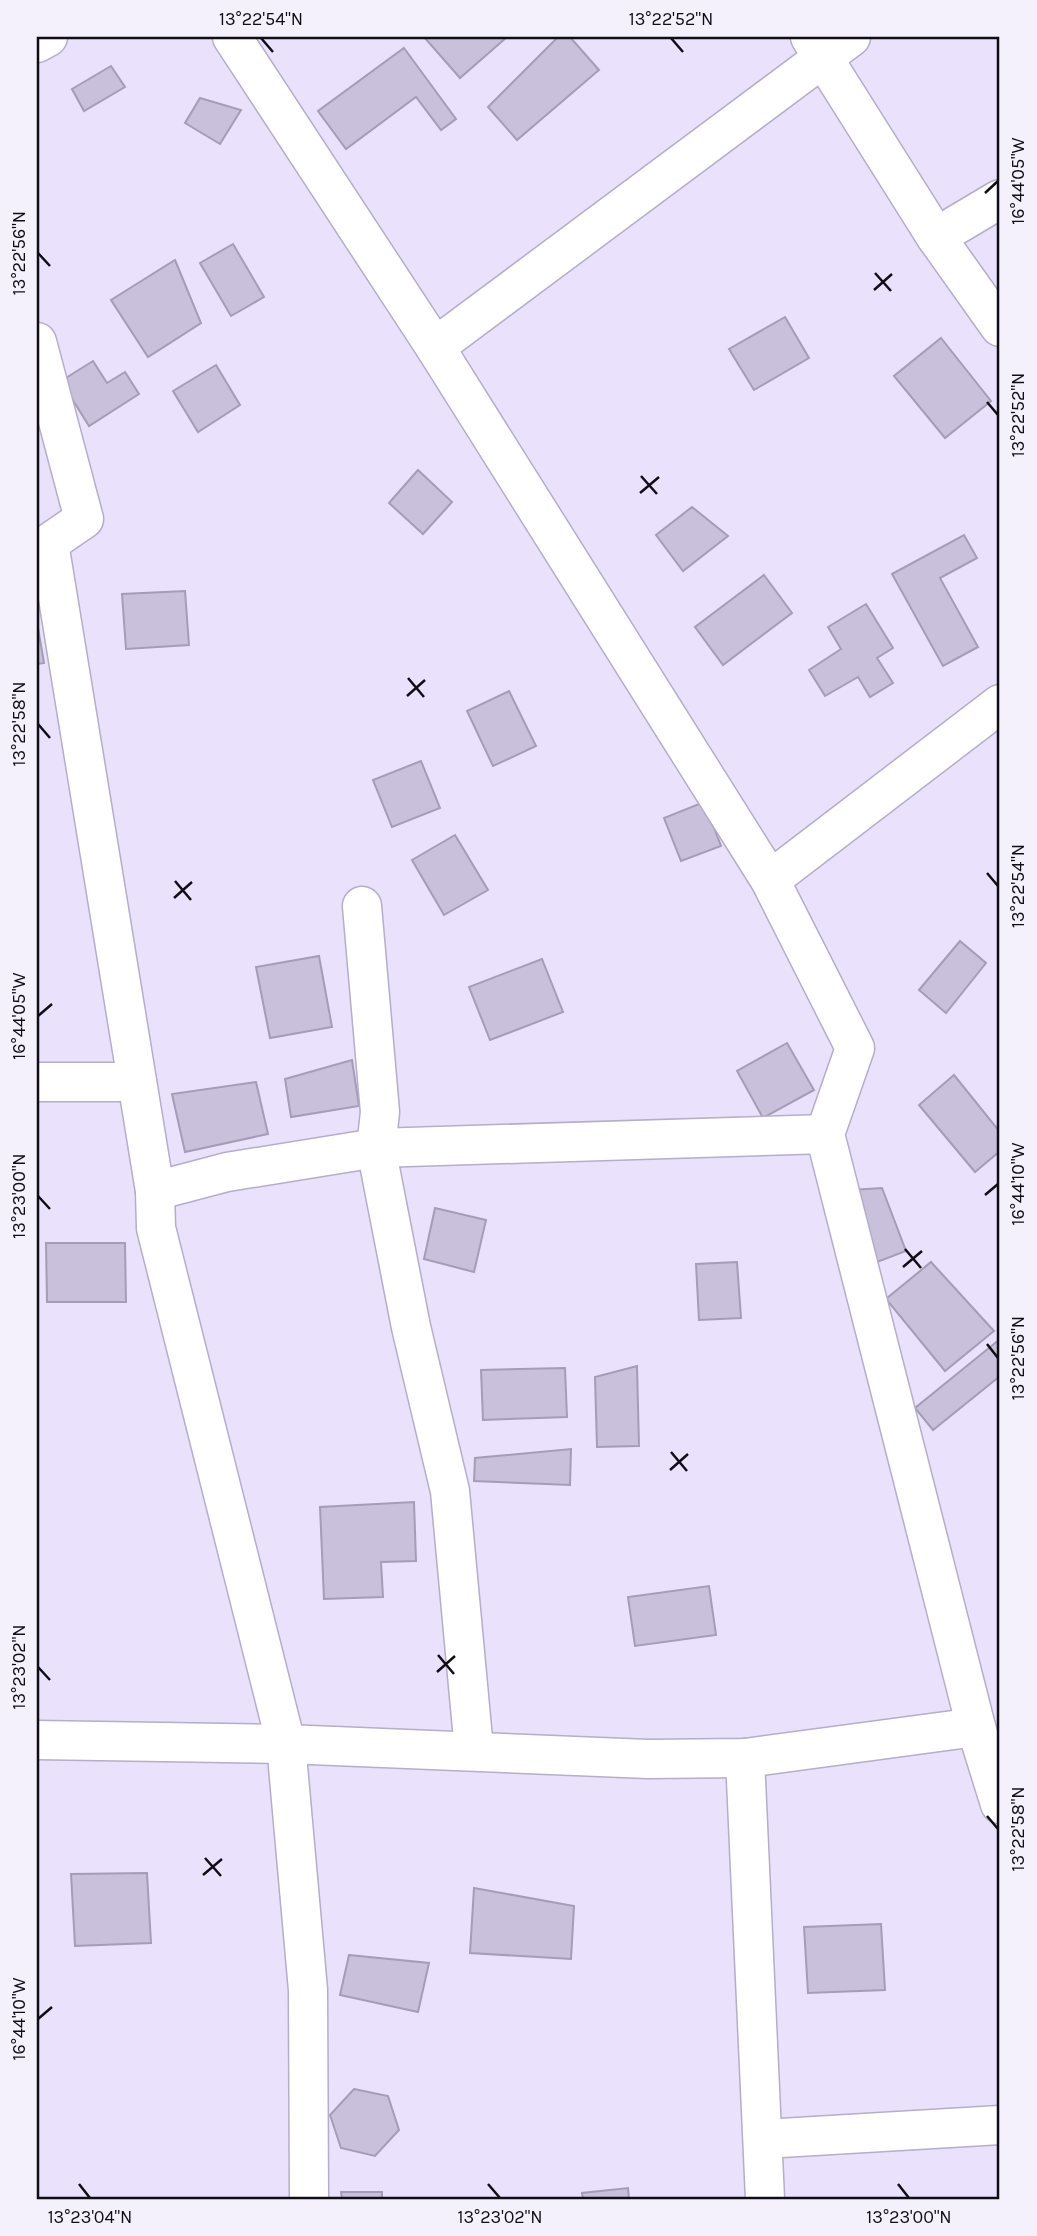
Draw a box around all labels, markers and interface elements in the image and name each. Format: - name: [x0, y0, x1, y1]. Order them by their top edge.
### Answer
- text: 13°22'54"N: [219, 8, 303, 30]
- text: 13°22'52"N: [629, 8, 713, 30]
- text: 16°44'05"W: [1007, 137, 1029, 225]
- text: 13°22'56"N: [8, 211, 30, 295]
- text: 13°22'52"N: [1007, 373, 1029, 457]
- text: 13°22'58"N: [8, 681, 30, 767]
- text: 13°22'54"N: [1007, 844, 1029, 928]
- text: 16°44'05"W: [8, 972, 30, 1060]
- text: 16°44'10"W: [1007, 1142, 1029, 1226]
- text: 13°23'00"N: [8, 1153, 30, 1239]
- text: 13°22'56"N: [1007, 1316, 1029, 1400]
- text: 13°23'02"N: [8, 1624, 30, 1710]
- text: 13°22'58"N: [1007, 1786, 1029, 1872]
- text: 16°44'10"W: [8, 1977, 30, 2061]
- text: 13°23'04"N: [48, 2206, 132, 2228]
- text: 13°23'02"N: [457, 2206, 543, 2228]
- text: 13°23'00"N: [866, 2206, 952, 2228]

